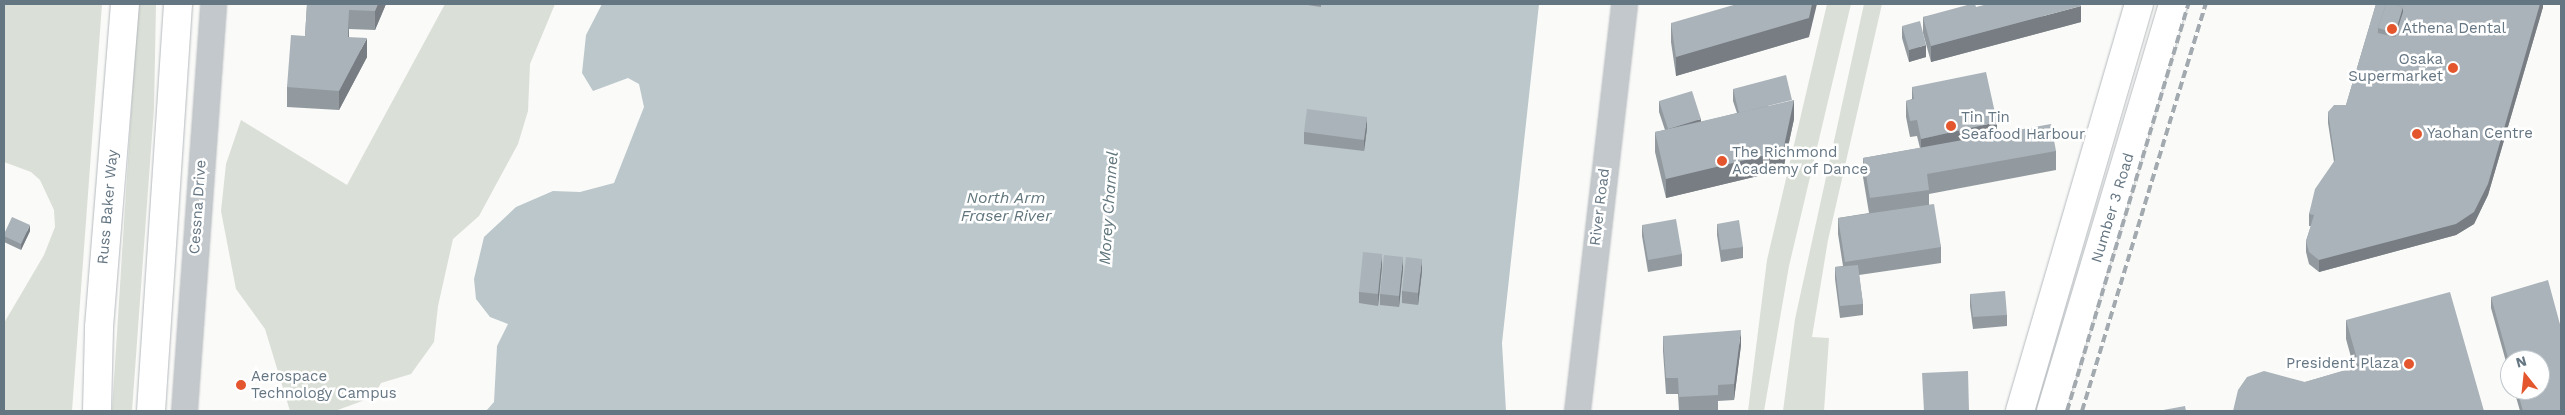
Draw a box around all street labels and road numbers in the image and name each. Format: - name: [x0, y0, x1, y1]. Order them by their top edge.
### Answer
- street label: Russ Baker Way: [94, 148, 122, 266]
- street label: Number 3 Road: [2088, 151, 2138, 265]
- street label: Cessna Drive: [186, 159, 210, 255]
- street label: River Road: [1586, 167, 1614, 247]

